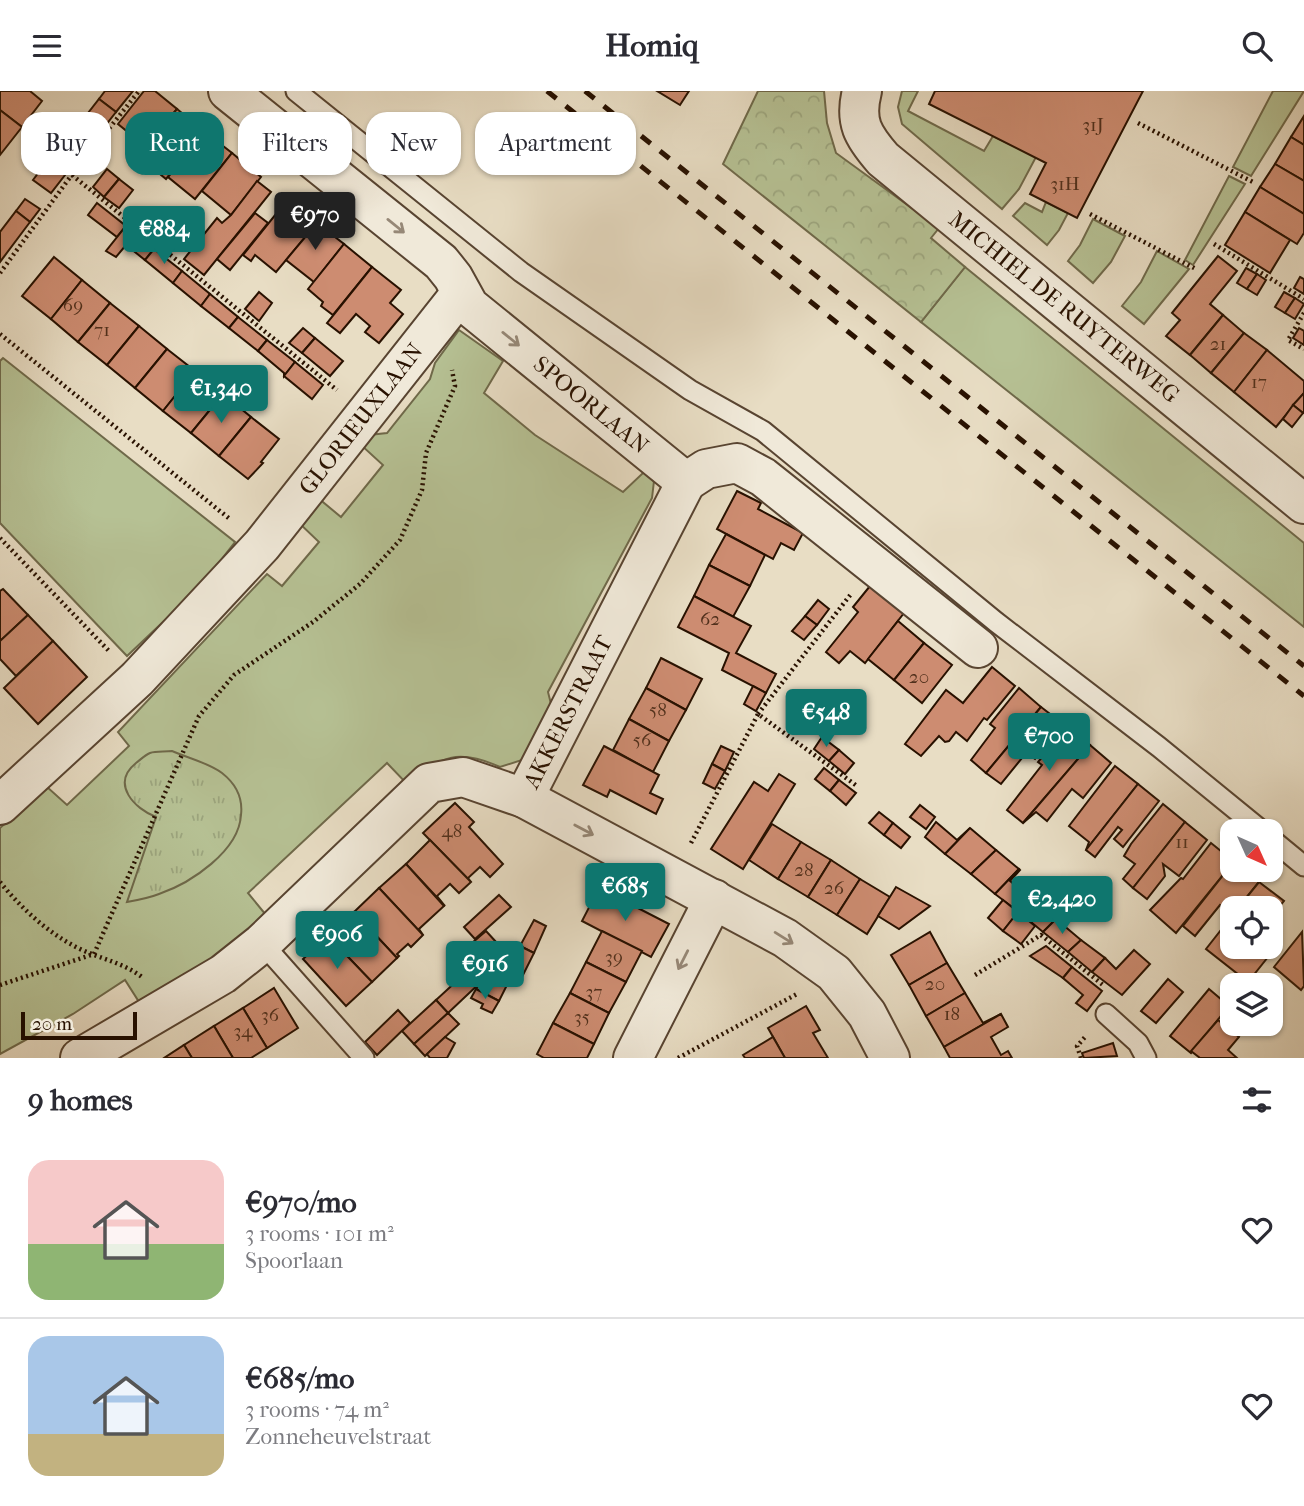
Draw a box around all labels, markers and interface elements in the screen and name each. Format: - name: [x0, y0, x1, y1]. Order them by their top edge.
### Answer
- icon: menu: [28, 27, 66, 65]
- text: Homiq: [605, 27, 699, 64]
- icon: search: [1238, 27, 1276, 65]
- chip: Buy: [21, 112, 111, 175]
- chip: Rent: [125, 112, 224, 175]
- chip: Filters: [238, 112, 352, 175]
- chip: New: [366, 112, 461, 175]
- chip: Apartment: [475, 112, 636, 175]
- house number: 31J: [1082, 114, 1104, 136]
- house number: 31H: [1050, 173, 1080, 195]
- pin: €970: [274, 193, 356, 252]
- text: €970: [290, 201, 340, 228]
- street label: MICHIEL DE RUYTERWEG: [943, 206, 1185, 408]
- pin: €884: [123, 207, 205, 266]
- text: €884: [139, 215, 189, 242]
- one-way arrow: [386, 218, 404, 233]
- house number: 69: [63, 294, 83, 316]
- house number: 71: [94, 319, 110, 341]
- one-way arrow: [501, 332, 519, 347]
- house number: 21: [1210, 333, 1226, 355]
- street label: GLORIEUXLAAN: [293, 338, 429, 500]
- street label: SPOORLAAN: [528, 350, 654, 460]
- pin: €1,340: [164, 365, 278, 425]
- house number: 17: [1251, 371, 1267, 393]
- text: €1,340: [190, 374, 252, 401]
- house number: 62: [700, 608, 720, 630]
- street label: AKKERSTRAAT: [517, 631, 618, 794]
- house number: 20: [909, 666, 929, 688]
- pin: €548: [785, 689, 867, 749]
- text: €548: [802, 698, 850, 725]
- house number: 58: [649, 699, 667, 721]
- pin: €700: [1008, 713, 1090, 773]
- text: €700: [1024, 722, 1074, 749]
- house number: 56: [633, 729, 652, 751]
- north arrow: [1220, 819, 1283, 882]
- map controls: [1220, 819, 1283, 1036]
- house number: 48: [442, 820, 462, 842]
- one-way arrow: [573, 824, 594, 837]
- house number: 11: [1175, 831, 1189, 853]
- house number: 28: [794, 859, 814, 881]
- pin: €685: [584, 863, 666, 923]
- text: €685: [601, 872, 649, 899]
- house number: 26: [824, 877, 845, 899]
- pin: €2,420: [1005, 877, 1119, 936]
- text: €2,420: [1028, 885, 1096, 912]
- button: locate: [1220, 896, 1283, 959]
- pin: €906: [296, 911, 378, 971]
- text: €906: [312, 920, 362, 947]
- one-way arrow: [774, 931, 793, 946]
- pin: €916: [444, 941, 526, 1001]
- house number: 39: [605, 946, 623, 968]
- one-way arrow: [676, 949, 689, 970]
- text: €916: [462, 950, 508, 977]
- house number: 20: [925, 973, 945, 995]
- button: layers: [1220, 973, 1283, 1036]
- house number: 37: [586, 981, 602, 1003]
- house number: 18: [944, 1003, 960, 1025]
- house number: 36: [261, 1004, 280, 1026]
- house number: 35: [574, 1006, 590, 1028]
- scale bar: [21, 1009, 136, 1041]
- text: 20 m: [32, 1013, 72, 1035]
- house number: 34: [233, 1020, 253, 1042]
- icon: filters: [1238, 1081, 1276, 1119]
- text: 9 homes: [28, 1083, 133, 1118]
- text: €970/mo: [245, 1185, 357, 1220]
- icon: home: [84, 1188, 168, 1272]
- icon: heart: [1238, 1211, 1276, 1249]
- text: 3 rooms · 101 m²: [245, 1220, 394, 1247]
- text: Spoorlaan: [245, 1247, 343, 1274]
- text: €685/mo: [245, 1361, 354, 1396]
- icon: home: [84, 1364, 168, 1448]
- icon: heart: [1238, 1387, 1276, 1425]
- text: 3 rooms · 74 m²: [245, 1396, 389, 1423]
- text: Zonneheuvelstraat: [245, 1423, 432, 1450]

